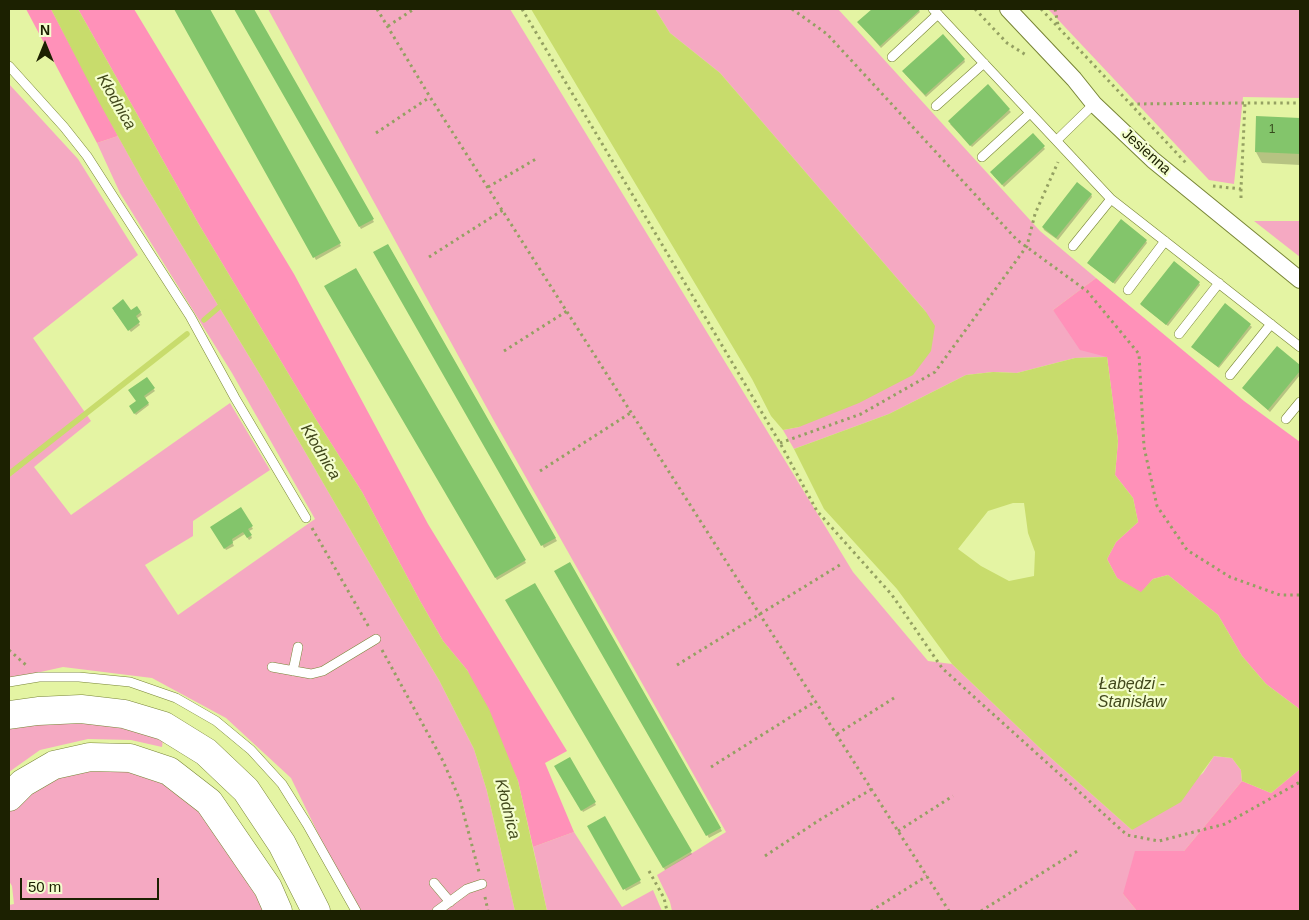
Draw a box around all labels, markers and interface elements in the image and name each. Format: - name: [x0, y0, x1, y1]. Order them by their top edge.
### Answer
- north arrow: [20, 20, 70, 70]
- text: N: [40, 22, 50, 38]
- water label: Kłodnica: [92, 71, 140, 133]
- house number: 1: [1269, 123, 1275, 137]
- street label: Jesienna: [1118, 125, 1174, 179]
- water label: Kłodnica: [296, 421, 344, 483]
- water label: Łabędzi - Stanisław: [1098, 675, 1166, 713]
- water label: Kłodnica: [490, 777, 524, 841]
- scale bar: [22, 868, 161, 900]
- text: 50 m: [28, 878, 61, 895]

